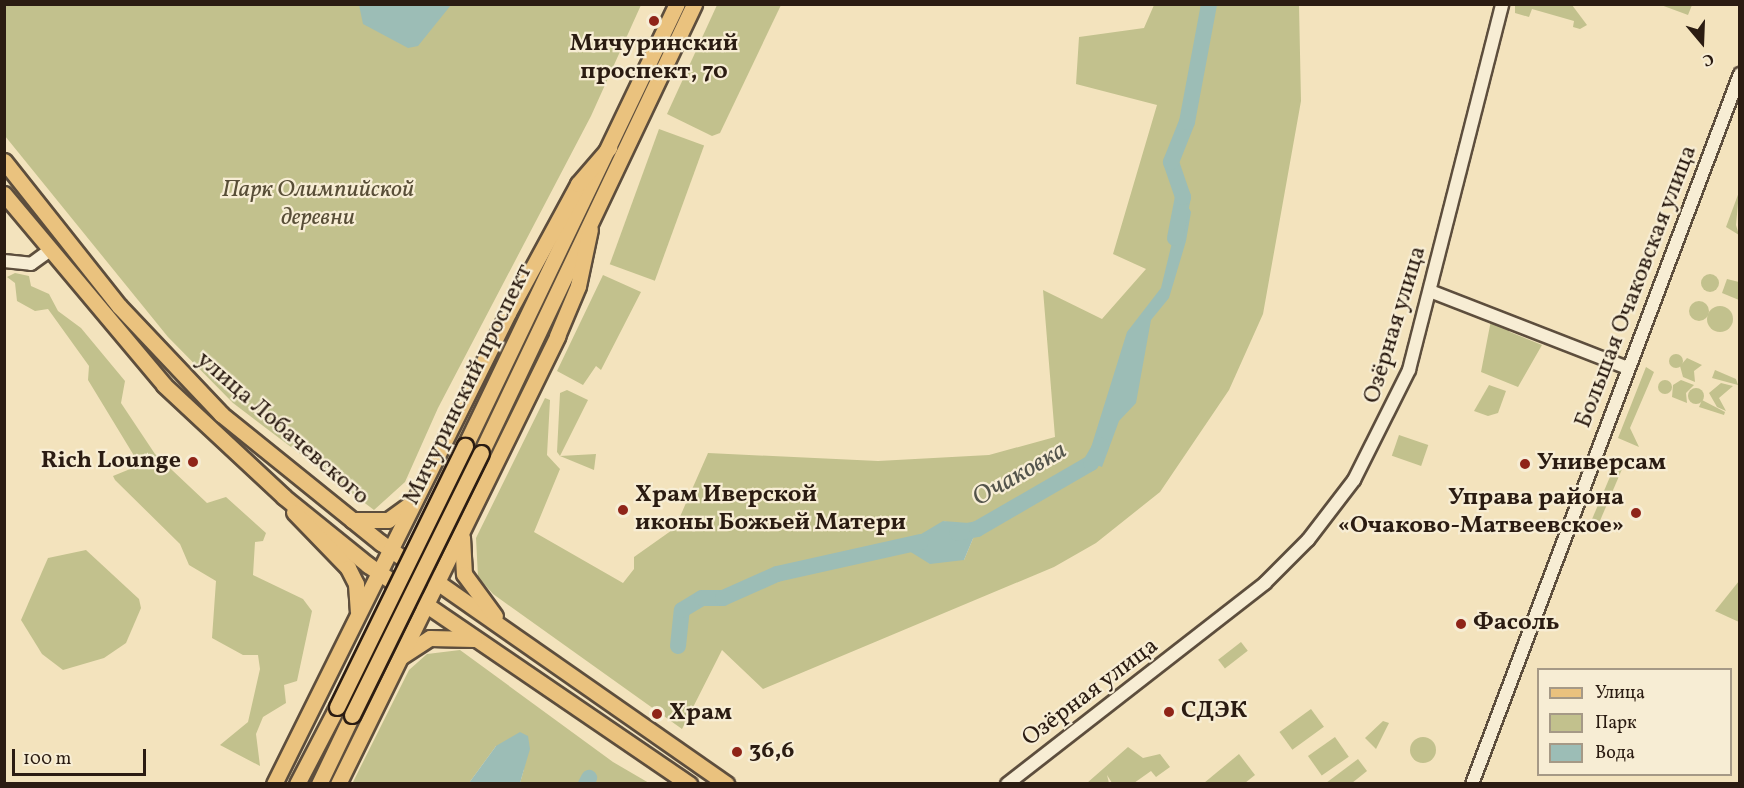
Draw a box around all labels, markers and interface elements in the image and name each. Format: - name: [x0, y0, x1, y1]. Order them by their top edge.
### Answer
- north arrow: [1672, 12, 1732, 72]
- marker: Мичуринский проспект, 70: [647, 14, 661, 28]
- place label: Мичуринский проспект, 70: [570, 31, 738, 87]
- text: С: [1699, 47, 1716, 71]
- street label: Большая Очаковская улица: [1570, 141, 1704, 433]
- park label: Парк Олимпийской деревни: [222, 177, 414, 233]
- street label: Озёрная улица: [1358, 242, 1434, 408]
- street label: Мичуринский проспект: [398, 260, 540, 510]
- street label: улица Лобачевского: [190, 346, 374, 512]
- water label: Очаковка: [967, 436, 1073, 514]
- place label: Rich Lounge: [41, 448, 181, 476]
- place label: Универсам: [1537, 450, 1666, 478]
- marker: Rich Lounge: [186, 455, 200, 469]
- marker: Универсам: [1518, 457, 1532, 471]
- place label: Храм Иверской иконы Божьей Матери: [635, 482, 906, 538]
- place label: Управа района «Очаково-Матвеевское»: [1338, 485, 1624, 541]
- marker: Храм Иверской иконы Божьей Матери: [616, 503, 630, 517]
- marker: Управа района «Очаково-Матвеевское»: [1629, 506, 1643, 520]
- place label: Фасоль: [1473, 610, 1560, 638]
- marker: Фасоль: [1454, 617, 1468, 631]
- street label: Озёрная улица: [1017, 632, 1165, 754]
- legend: [1537, 668, 1732, 776]
- text: Улица: [1595, 681, 1645, 706]
- place label: СДЭК: [1181, 698, 1247, 726]
- place label: Храм: [669, 700, 732, 728]
- marker: СДЭК: [1162, 705, 1176, 719]
- marker: Храм: [650, 707, 664, 721]
- text: Парк: [1595, 711, 1637, 736]
- scale bar: [15, 737, 148, 775]
- place label: 36,6: [749, 738, 795, 766]
- text: Вода: [1595, 741, 1635, 766]
- marker: 36,6: [730, 745, 744, 759]
- text: 100 m: [23, 747, 72, 772]

